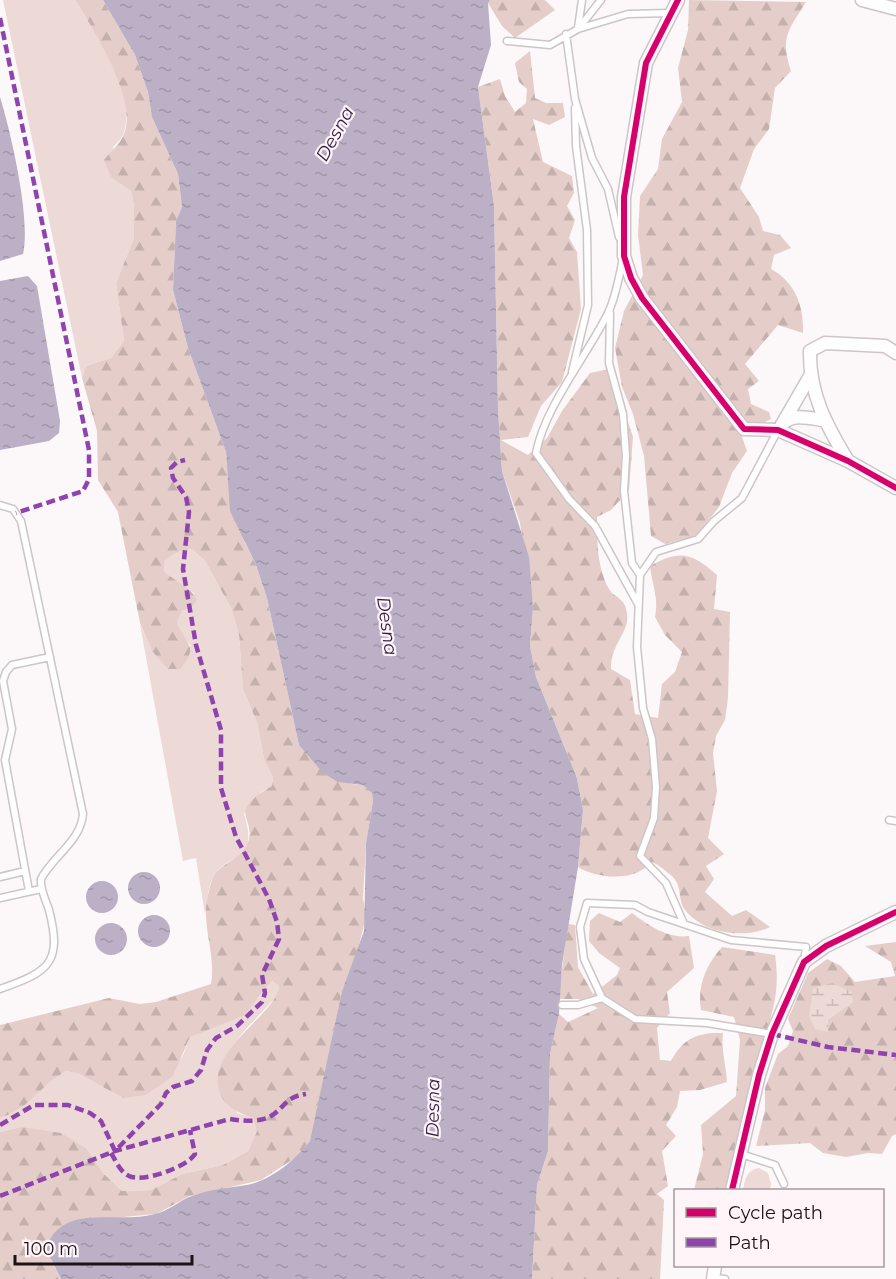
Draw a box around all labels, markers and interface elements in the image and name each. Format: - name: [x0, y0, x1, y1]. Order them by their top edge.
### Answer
- water label: Desna: [311, 103, 359, 165]
- water label: Desna: [372, 595, 402, 657]
- water label: Desna: [421, 1078, 445, 1138]
- legend: [674, 1189, 884, 1267]
- text: Cycle path: [728, 1202, 823, 1224]
- scale bar: [15, 1228, 192, 1266]
- text: Path: [728, 1232, 771, 1254]
- text: 100 m: [24, 1238, 78, 1260]

